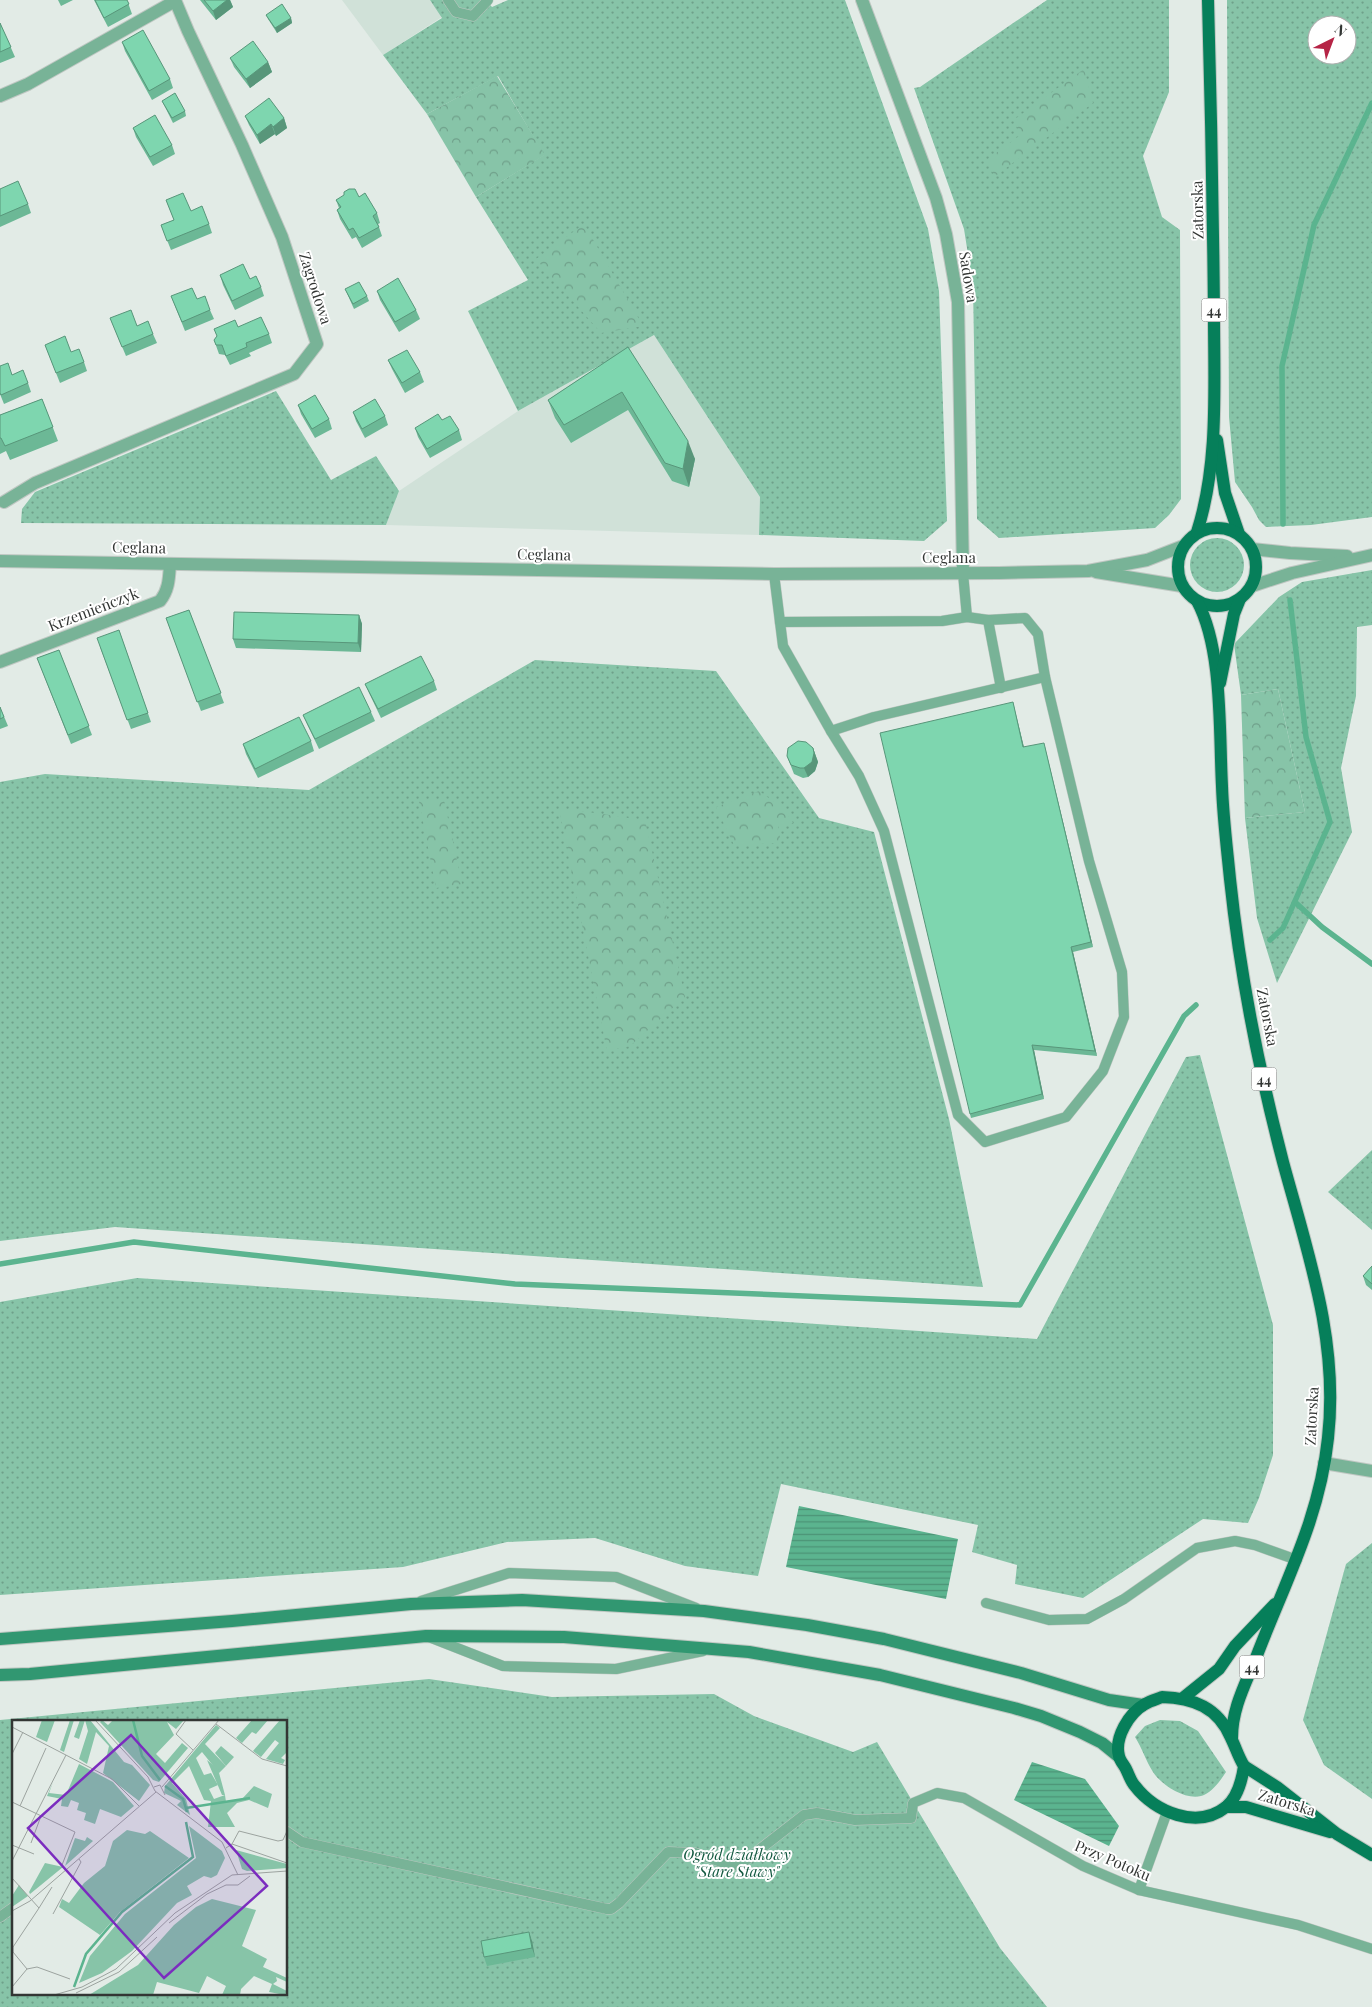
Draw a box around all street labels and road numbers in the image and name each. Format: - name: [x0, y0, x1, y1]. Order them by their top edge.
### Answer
- street label: Zatorska: [1186, 180, 1208, 240]
- street label: Zagrodowa: [295, 249, 337, 327]
- street label: Sadowa: [955, 250, 983, 304]
- road number: 44: [1202, 298, 1226, 322]
- street label: Ceglana: [112, 537, 167, 557]
- street label: Ceglana: [517, 544, 572, 564]
- street label: Ceglana: [922, 547, 977, 567]
- street label: Krzemieńczyk: [45, 582, 142, 635]
- street label: Zatorska: [1253, 986, 1284, 1048]
- road number: 44: [1252, 1068, 1276, 1090]
- street label: Zatorska: [1299, 1386, 1323, 1446]
- road number: 44: [1240, 1655, 1264, 1678]
- street label: Zatorska: [1256, 1784, 1319, 1820]
- street label: Przy Potoku: [1072, 1835, 1154, 1885]

